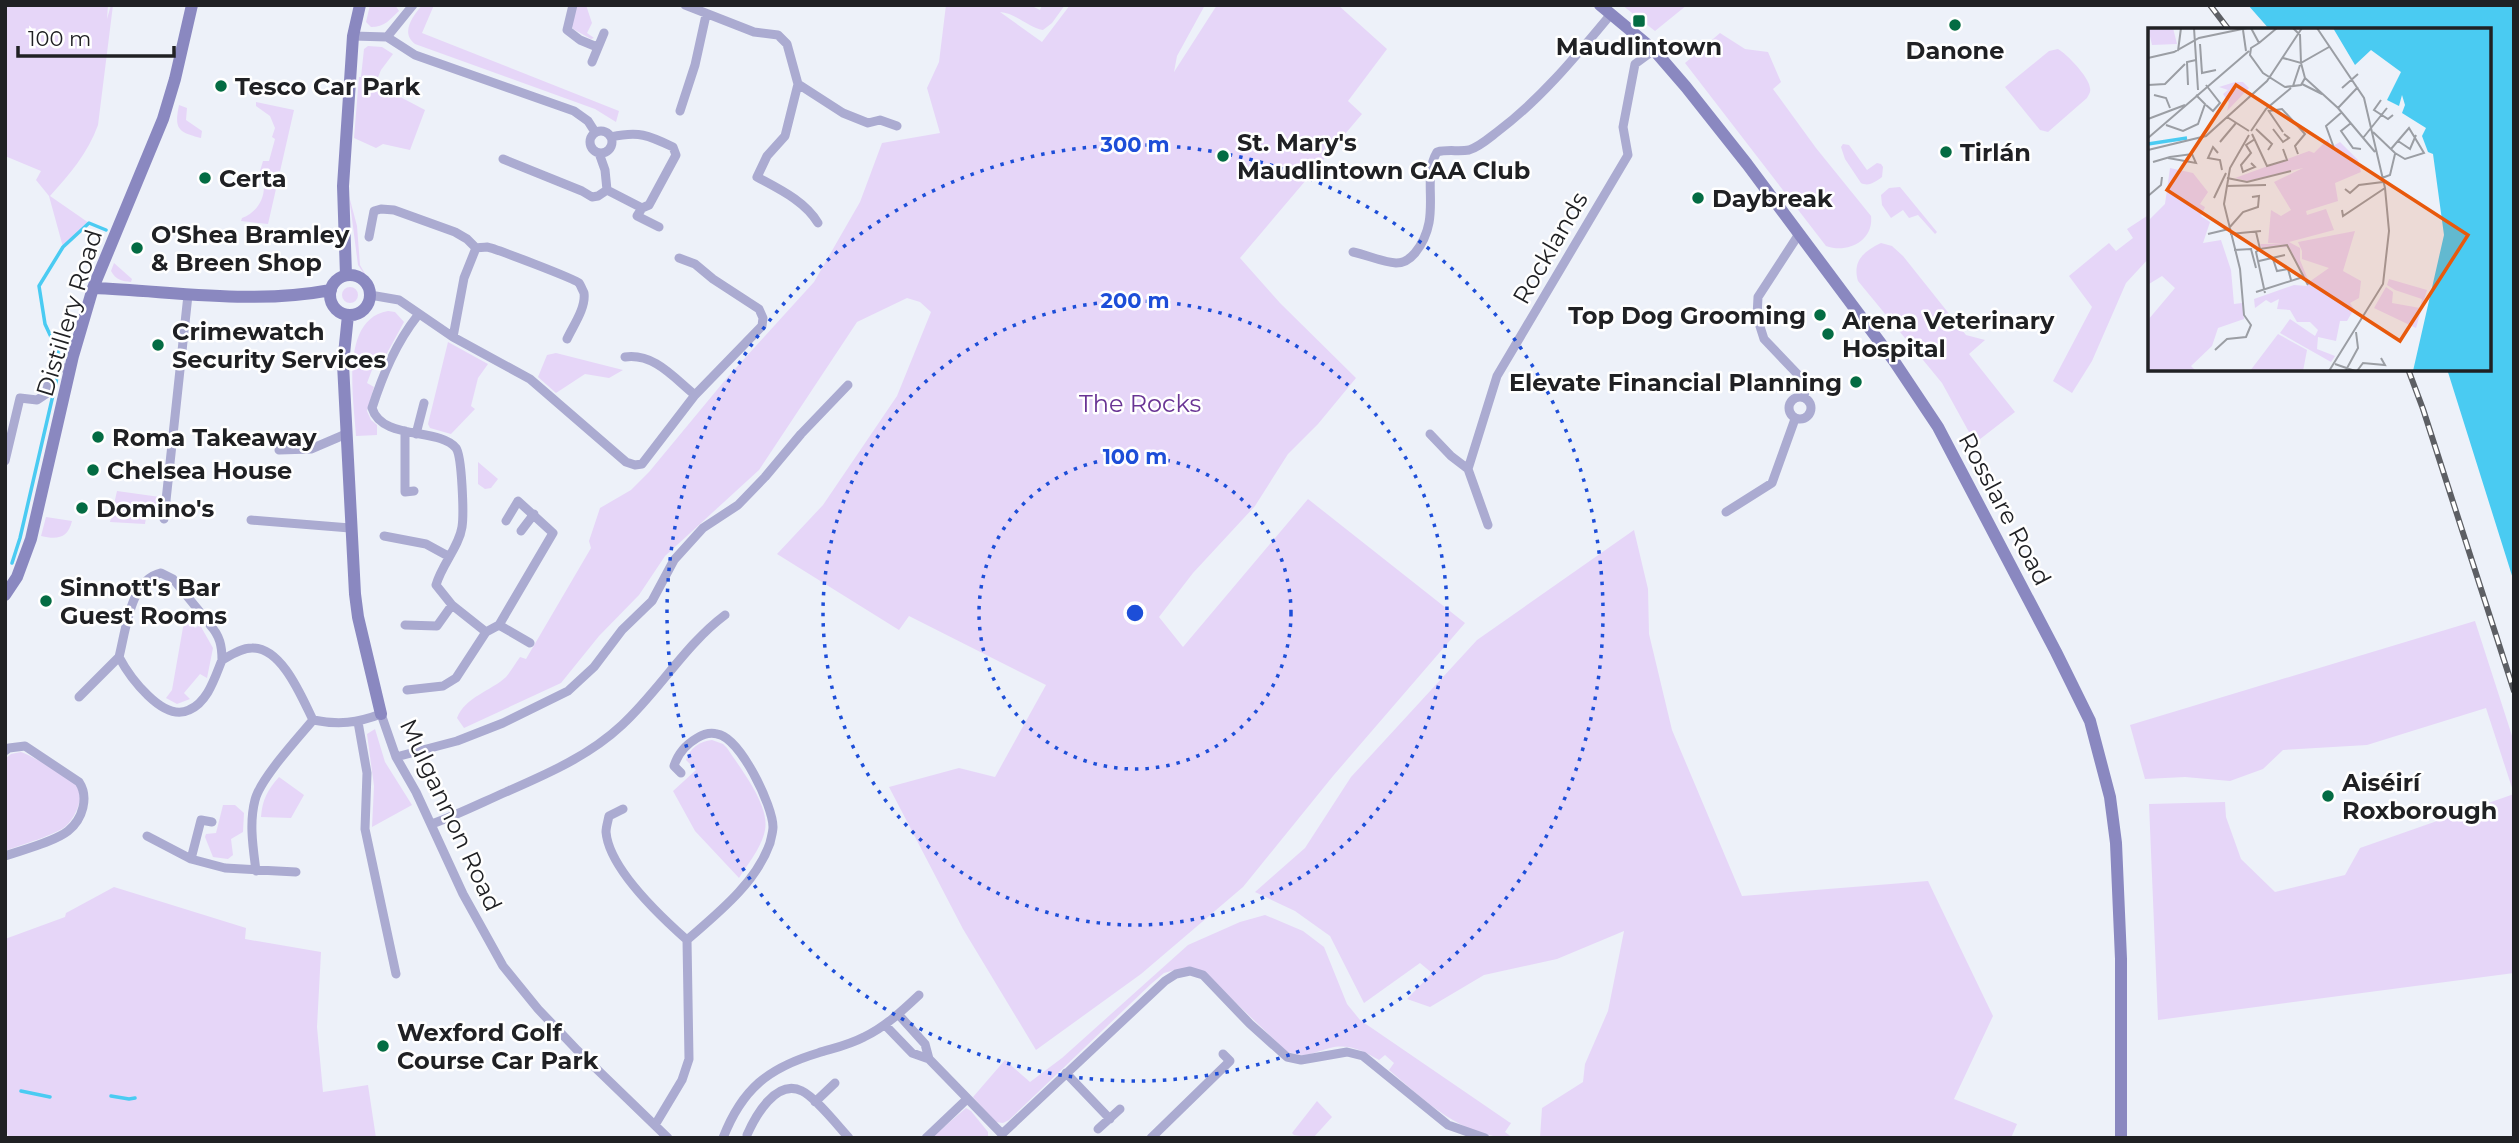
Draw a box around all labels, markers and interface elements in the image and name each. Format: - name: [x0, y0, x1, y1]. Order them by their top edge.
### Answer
- marker: Maudlintown: [1631, 13, 1647, 29]
- scale bar: [18, 14, 173, 58]
- marker: Danone: [1947, 17, 1963, 33]
- text: 100 m: [28, 26, 91, 51]
- inset map: [2148, 28, 2491, 371]
- place label: Maudlintown: [1556, 32, 1722, 61]
- place label: Danone: [1906, 36, 2004, 65]
- place label: Tesco Car Park: [235, 72, 420, 101]
- marker: Tesco Car Park: [213, 78, 229, 94]
- place label: St. Mary's Maudlintown GAA Club: [1237, 128, 1530, 185]
- text: 300 m: [1100, 132, 1169, 157]
- place label: Tirlán: [1960, 138, 2031, 167]
- marker: Tirlán: [1938, 144, 1954, 160]
- marker: St. Mary's Maudlintown GAA Club: [1215, 148, 1231, 164]
- place label: Certa: [219, 164, 287, 193]
- marker: Certa: [197, 170, 213, 186]
- place label: Daybreak: [1712, 184, 1833, 213]
- street label: Rocklands: [1506, 187, 1594, 309]
- marker: Daybreak: [1690, 190, 1706, 206]
- place label: O'Shea Bramley & Breen Shop: [151, 220, 350, 277]
- street label: Distillery Road: [30, 226, 108, 400]
- marker: O'Shea Bramley & Breen Shop: [129, 240, 145, 256]
- text: 200 m: [1101, 288, 1169, 313]
- place label: Top Dog Grooming: [1568, 301, 1806, 330]
- place label: Arena Veterinary Hospital: [1841, 306, 2055, 363]
- marker: Top Dog Grooming: [1812, 307, 1828, 323]
- place label: Crimewatch Security Services: [172, 317, 387, 374]
- marker: Arena Veterinary Hospital: [1820, 326, 1836, 342]
- marker: Crimewatch Security Services: [150, 337, 166, 353]
- place label: Elevate Financial Planning: [1509, 368, 1842, 397]
- marker: Elevate Financial Planning: [1848, 374, 1864, 390]
- park label: The Rocks: [1079, 389, 1201, 418]
- place label: Roma Takeaway: [112, 423, 317, 452]
- street label: Rosslare Road: [1952, 427, 2058, 591]
- marker: Roma Takeaway: [90, 429, 106, 445]
- text: 100 m: [1103, 444, 1167, 469]
- place label: Chelsea House: [107, 456, 292, 485]
- marker: Chelsea House: [85, 462, 101, 478]
- place label: Domino's: [96, 494, 215, 523]
- marker: Domino's: [74, 500, 90, 516]
- place label: Sinnott's Bar Guest Rooms: [60, 573, 227, 630]
- marker: Sinnott's Bar Guest Rooms: [38, 593, 54, 609]
- centre of rings: [1123, 601, 1147, 625]
- street label: Mulgannon Road: [394, 714, 508, 916]
- place label: Aiséirí Roxborough: [2341, 768, 2497, 825]
- marker: Aiséirí Roxborough: [2320, 788, 2336, 804]
- place label: Wexford Golf Course Car Park: [397, 1018, 599, 1075]
- marker: Wexford Golf Course Car Park: [375, 1038, 391, 1054]

